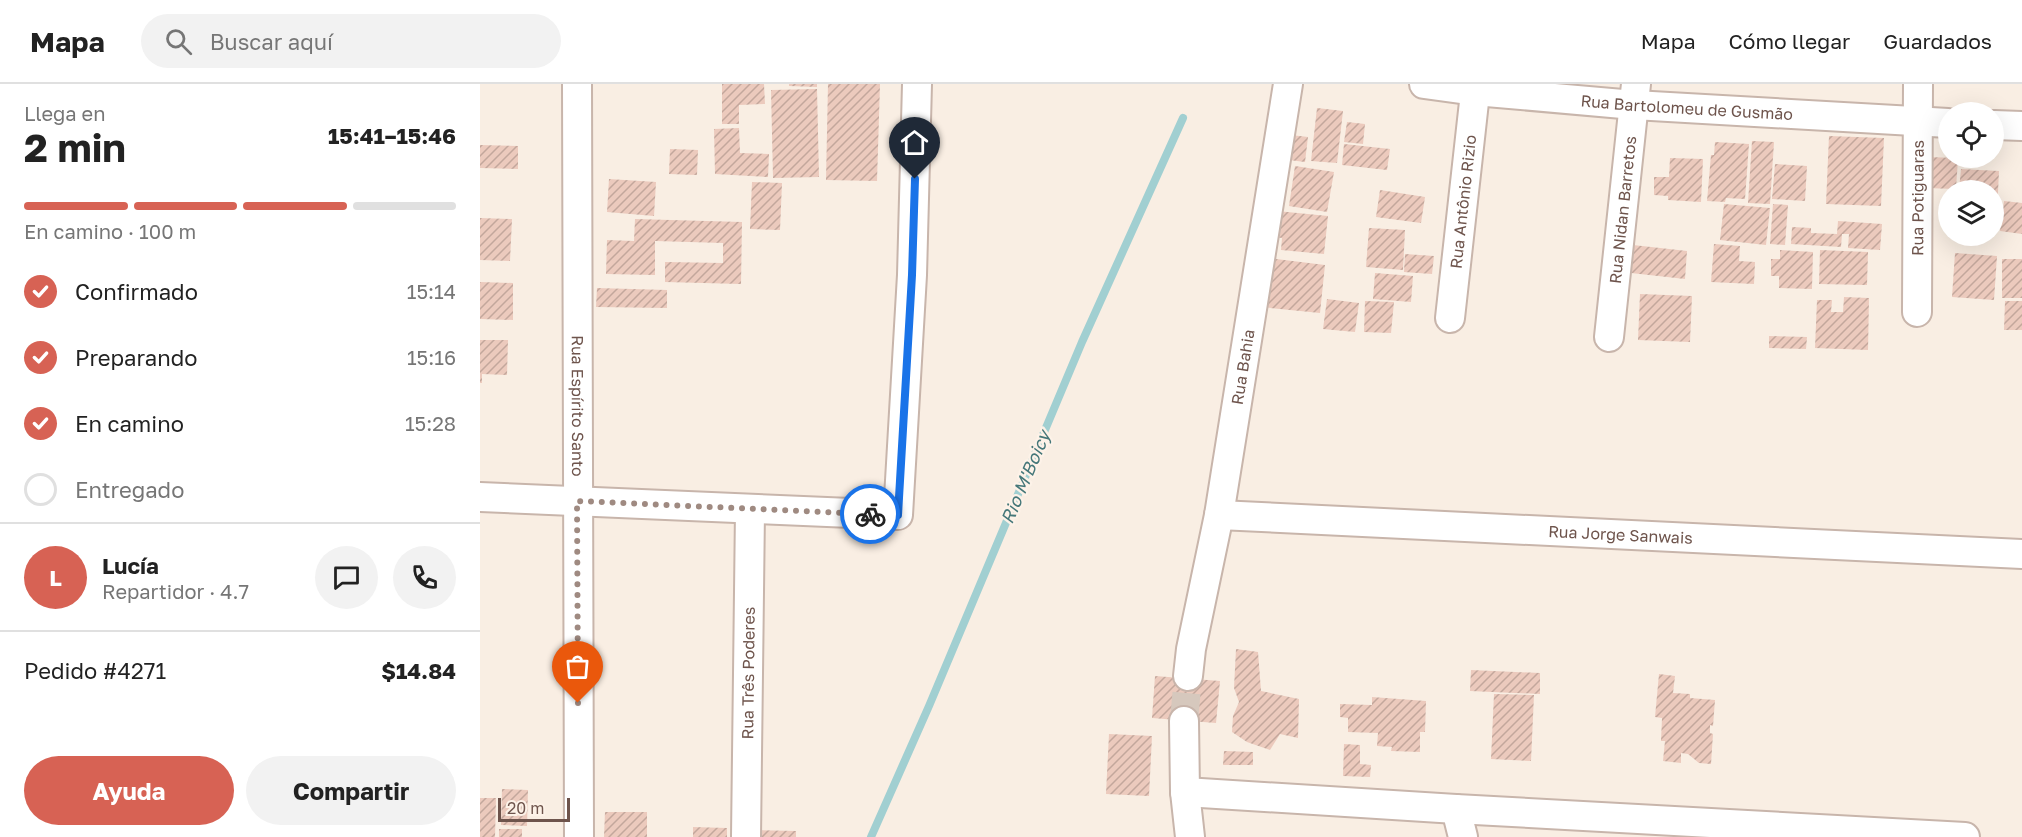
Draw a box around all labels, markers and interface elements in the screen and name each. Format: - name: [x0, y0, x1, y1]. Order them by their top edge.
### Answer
- search box: [141, 14, 561, 68]
- text: Mapa: [30, 25, 105, 58]
- icon: search: [162, 25, 195, 58]
- text: Buscar aquí: [210, 28, 333, 55]
- text: Mapa: [1641, 28, 1696, 54]
- text: Cómo llegar: [1729, 28, 1850, 54]
- text: Guardados: [1883, 28, 1992, 54]
- street label: Rua Bartolomeu de Gusmão: [1580, 90, 1794, 124]
- text: Llega en: [24, 101, 106, 125]
- map controls: [1938, 102, 2004, 246]
- button: locate: [1938, 102, 2004, 168]
- pin: [889, 117, 940, 179]
- text: 15:41–15:46: [328, 122, 456, 149]
- text: 2 min: [24, 124, 126, 171]
- icon: home: [898, 126, 931, 159]
- street label: Rua Antônio Rizio: [1446, 134, 1480, 270]
- street label: Rua Nidan Barretos: [1605, 135, 1640, 285]
- street label: Rua Potiguaras: [1907, 140, 1928, 256]
- button: layers: [1938, 180, 2004, 246]
- text: En camino · 100 m: [24, 219, 196, 243]
- icon: check: [24, 275, 57, 308]
- text: Confirmado: [75, 278, 198, 305]
- text: 15:14: [407, 279, 456, 303]
- street label: Rua Bahia: [1227, 328, 1259, 406]
- street label: Rua Espírito Santo: [568, 335, 588, 477]
- icon: check: [24, 341, 57, 374]
- text: Preparando: [75, 344, 198, 371]
- text: 15:16: [407, 345, 456, 369]
- icon: check: [24, 407, 57, 440]
- text: En camino: [75, 410, 184, 437]
- text: 15:28: [405, 411, 456, 435]
- water label: Rio M'Boicy: [996, 424, 1056, 527]
- text: Entregado: [75, 476, 184, 503]
- courier: [840, 484, 900, 544]
- icon: bike: [854, 498, 887, 531]
- street label: Rua Jorge Sanwais: [1548, 521, 1693, 548]
- button: chat: [315, 546, 378, 609]
- button: phone: [393, 546, 456, 609]
- text: Lucía: [102, 552, 159, 579]
- text: L: [49, 564, 62, 591]
- text: Repartidor · 4.7: [102, 579, 249, 603]
- street label: Rua Três Poderes: [737, 607, 759, 739]
- pin: [552, 641, 603, 703]
- icon: bag: [561, 650, 594, 683]
- text: Pedido #4271: [24, 657, 166, 684]
- text: $14.84: [381, 657, 456, 684]
- button: Ayuda: [24, 756, 234, 825]
- button: Compartir: [246, 756, 456, 825]
- scale bar: [498, 795, 570, 822]
- text: 20 m: [507, 798, 544, 818]

